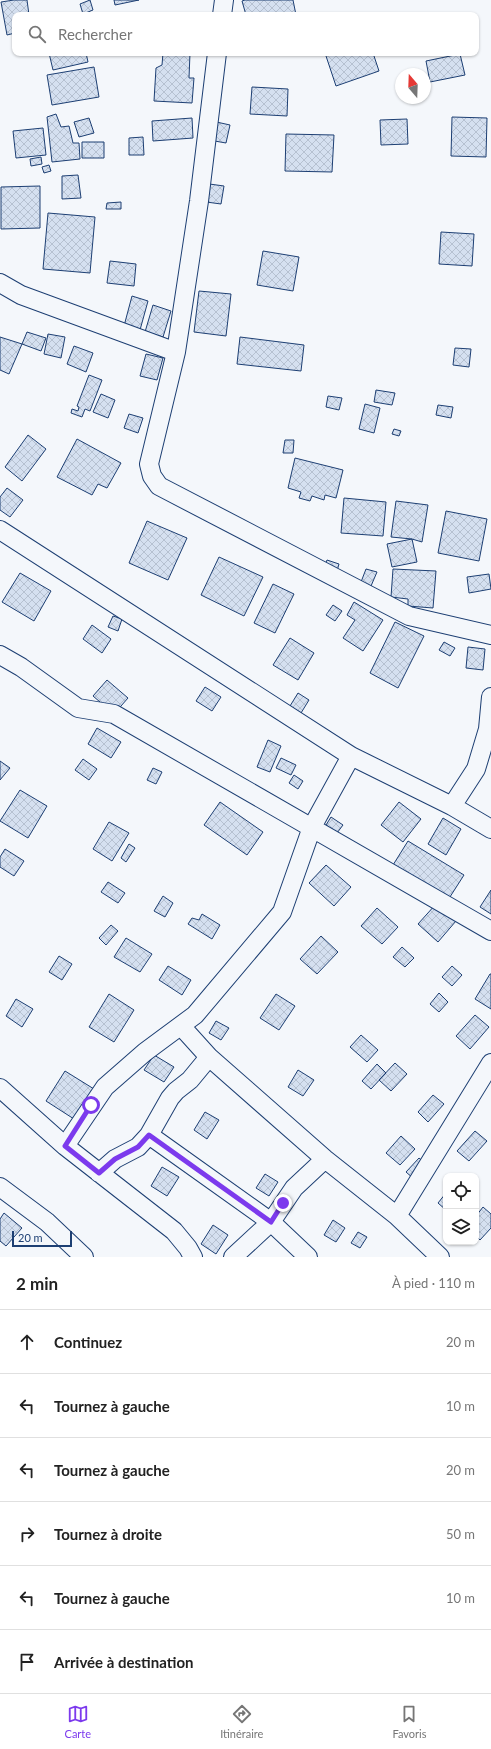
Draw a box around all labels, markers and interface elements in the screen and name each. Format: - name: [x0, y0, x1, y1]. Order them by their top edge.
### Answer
- search box: [12, 12, 479, 56]
- icon: search: [26, 23, 48, 45]
- text: Rechercher: [58, 25, 132, 43]
- north arrow: [395, 68, 431, 104]
- route start: [82, 1096, 100, 1114]
- map controls: [443, 1173, 479, 1245]
- button: locate: [443, 1173, 479, 1209]
- route end: [274, 1194, 292, 1212]
- button: layers: [443, 1209, 479, 1245]
- scale bar: [12, 1229, 72, 1248]
- text: 20 m: [18, 1231, 43, 1244]
- text: 2 min: [16, 1273, 58, 1294]
- text: À pied · 110 m: [392, 1275, 475, 1291]
- icon: ahead: [16, 1331, 38, 1353]
- text: Continuez: [54, 1333, 122, 1351]
- text: 20 m: [446, 1334, 475, 1350]
- icon: left: [16, 1395, 38, 1417]
- text: Tournez à gauche: [54, 1397, 170, 1415]
- text: 10 m: [446, 1398, 475, 1414]
- icon: left: [16, 1459, 38, 1481]
- text: Tournez à gauche: [54, 1461, 170, 1479]
- text: 20 m: [446, 1462, 475, 1478]
- icon: right: [16, 1523, 38, 1545]
- text: Tournez à droite: [54, 1525, 162, 1543]
- text: 50 m: [446, 1526, 475, 1542]
- icon: left: [16, 1587, 38, 1609]
- text: Tournez à gauche: [54, 1589, 170, 1607]
- text: 10 m: [446, 1590, 475, 1606]
- icon: arrive: [16, 1651, 38, 1673]
- text: Arrivée à destination: [54, 1653, 193, 1671]
- tab: Carte: [65, 1703, 91, 1740]
- tab: Itinéraire: [220, 1703, 263, 1740]
- tab: Favoris: [392, 1703, 426, 1740]

